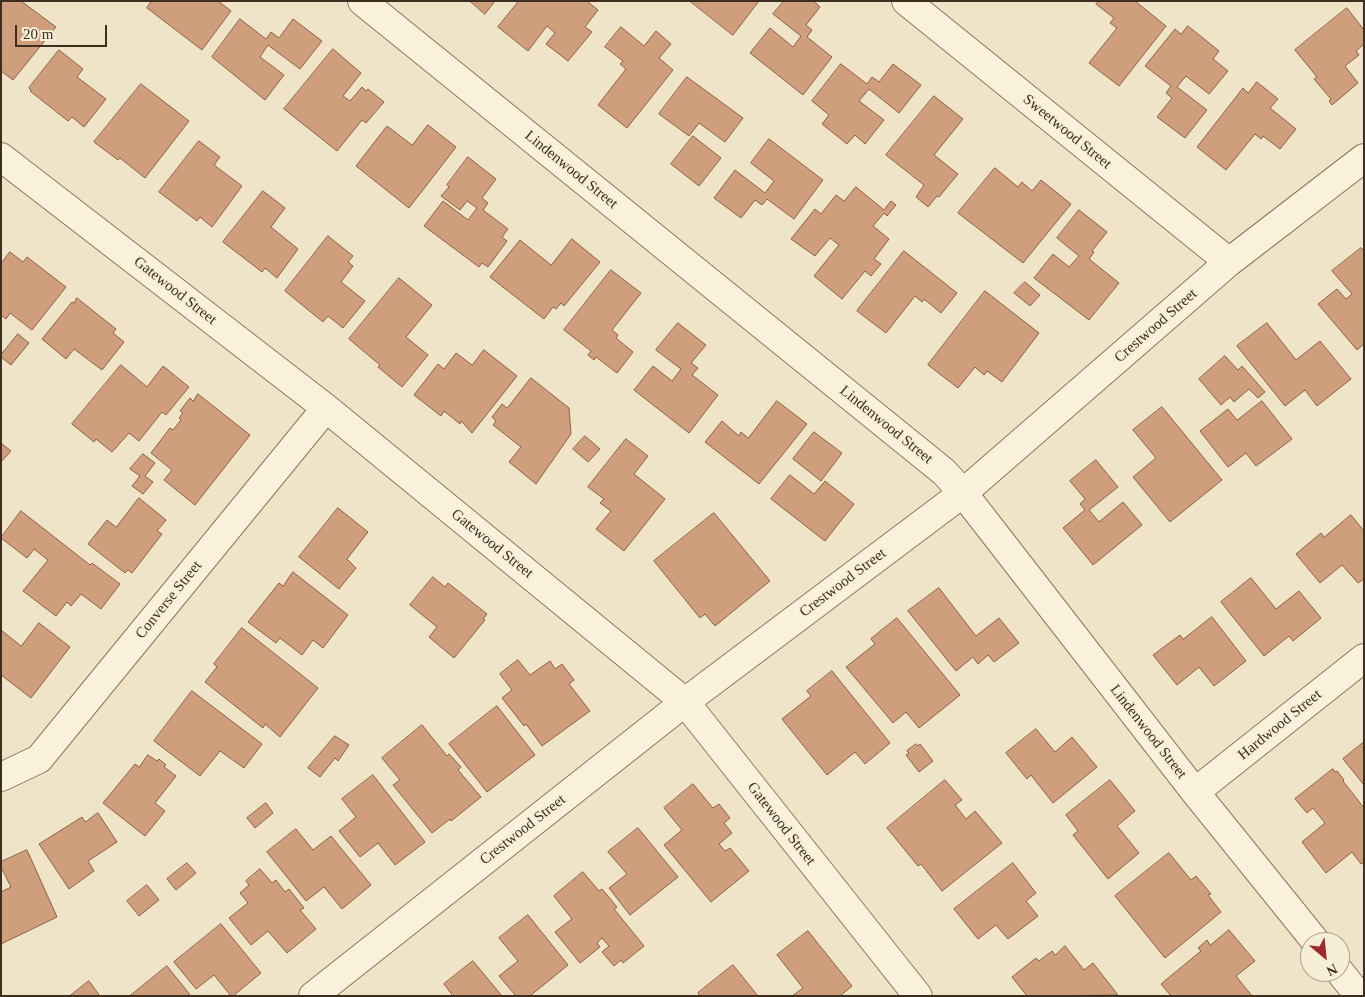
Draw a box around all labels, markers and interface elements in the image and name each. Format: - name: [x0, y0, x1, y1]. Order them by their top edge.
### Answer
- scale bar: [18, 15, 110, 47]
- text: 20 m: [23, 26, 53, 42]
- street label: Sweetwood Street: [1019, 91, 1115, 173]
- street label: Lindenwood Street: [521, 127, 621, 213]
- street label: Gatewood Street: [130, 253, 220, 329]
- street label: Crestwood Street: [1111, 285, 1201, 367]
- street label: Lindenwood Street: [836, 382, 936, 468]
- street label: Gatewood Street: [447, 505, 537, 583]
- street label: Crestwood Street: [796, 545, 890, 621]
- street label: Converse Street: [132, 557, 206, 643]
- street label: Lindenwood Street: [1106, 681, 1190, 783]
- street label: Hardwood Street: [1235, 686, 1325, 764]
- street label: Gatewood Street: [743, 779, 819, 869]
- street label: Crestwood Street: [477, 791, 569, 869]
- north arrow: [1300, 932, 1350, 982]
- text: N: [1324, 961, 1340, 979]

